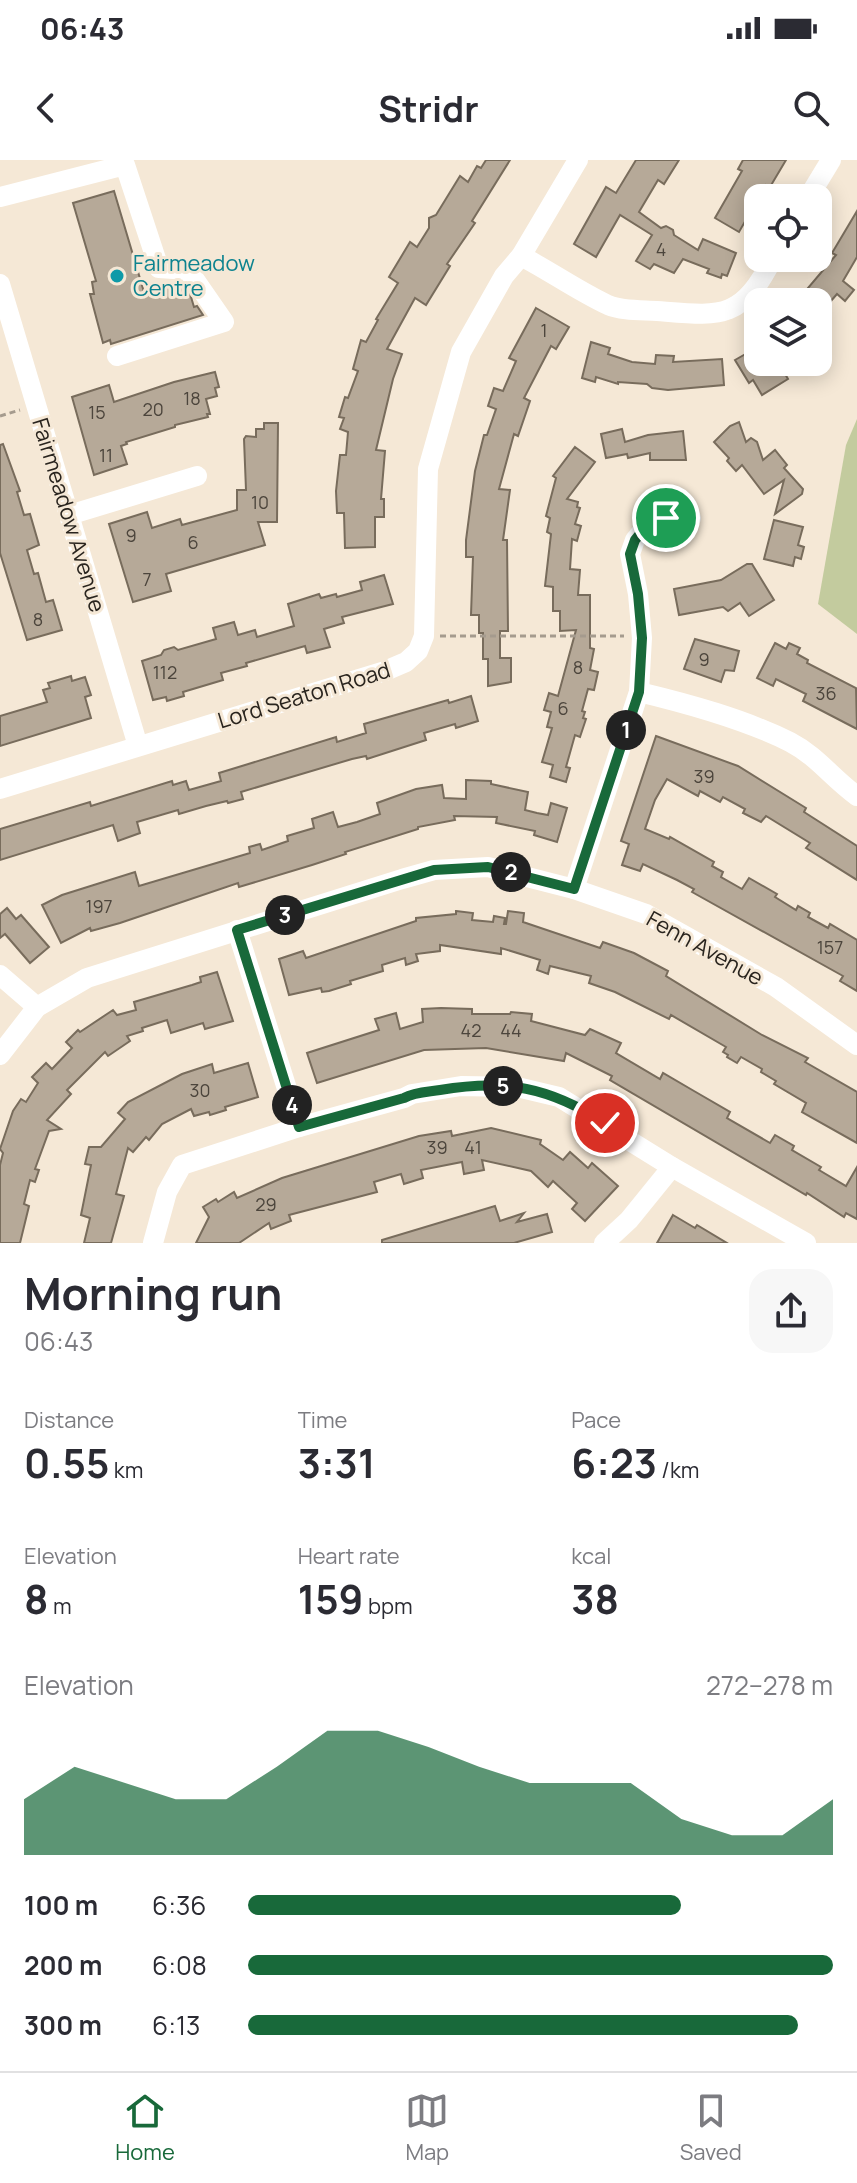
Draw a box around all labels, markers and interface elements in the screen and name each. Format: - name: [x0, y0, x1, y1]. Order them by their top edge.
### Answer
- text: 06:43: [40, 8, 124, 49]
- text: Stridr: [378, 84, 479, 133]
- icon: back: [24, 86, 68, 130]
- icon: search: [789, 86, 833, 130]
- map controls: [744, 184, 832, 376]
- button: locate: [744, 184, 832, 272]
- house number: 4: [656, 237, 666, 261]
- place label: Fairmeadow Centre: [133, 248, 255, 303]
- marker: Fairmeadow Centre: [108, 267, 126, 285]
- button: layers: [744, 288, 832, 376]
- house number: 1: [540, 318, 548, 342]
- house number: 18: [183, 386, 201, 410]
- house number: 20: [142, 397, 164, 421]
- house number: 15: [88, 400, 106, 424]
- street label: Fairmeadow Avenue: [25, 414, 113, 616]
- house number: 11: [99, 443, 113, 467]
- pin: [632, 484, 700, 552]
- house number: 10: [251, 490, 269, 514]
- icon: arrive: [644, 496, 688, 540]
- house number: 9: [125, 523, 137, 547]
- house number: 6: [187, 530, 199, 554]
- house number: 7: [142, 567, 152, 591]
- house number: 8: [33, 607, 43, 631]
- house number: 9: [698, 647, 710, 671]
- street label: Lord Seaton Road: [214, 655, 394, 735]
- house number: 8: [573, 655, 583, 679]
- house number: 112: [153, 660, 177, 684]
- house number: 36: [815, 681, 837, 705]
- house number: 6: [557, 696, 569, 720]
- pin: 1: [606, 710, 646, 750]
- text: 1: [621, 715, 631, 745]
- house number: 39: [693, 764, 715, 788]
- pin: 2: [491, 852, 531, 892]
- text: 2: [504, 857, 518, 887]
- house number: 197: [86, 894, 113, 918]
- pin: 3: [265, 895, 305, 935]
- text: 3: [279, 900, 291, 930]
- street label: Fenn Avenue: [641, 904, 769, 992]
- house number: 157: [817, 935, 843, 959]
- house number: 42: [461, 1018, 481, 1042]
- house number: 44: [500, 1018, 522, 1042]
- pin: 5: [483, 1066, 523, 1106]
- text: 5: [497, 1071, 509, 1101]
- house number: 30: [190, 1078, 210, 1102]
- pin: 4: [272, 1085, 312, 1125]
- pin: [571, 1089, 639, 1157]
- text: 4: [285, 1090, 299, 1120]
- icon: check: [583, 1101, 627, 1145]
- house number: 39: [426, 1135, 448, 1159]
- house number: 41: [464, 1135, 482, 1159]
- house number: 29: [255, 1192, 277, 1216]
- text: Morning run: [24, 1263, 282, 1323]
- button: share: [749, 1269, 833, 1353]
- text: 06:43: [24, 1323, 93, 1359]
- text: Distance: [24, 1405, 114, 1435]
- text: Time: [298, 1405, 347, 1435]
- text: Pace: [571, 1405, 621, 1435]
- text: 0.55: [24, 1435, 109, 1490]
- text: 3:31: [298, 1435, 375, 1490]
- text: 6:23: [571, 1435, 657, 1490]
- text: km: [109, 1455, 143, 1485]
- text: /km: [657, 1455, 699, 1485]
- text: Elevation: [24, 1541, 117, 1571]
- text: Heart rate: [298, 1541, 400, 1571]
- text: kcal: [571, 1541, 611, 1571]
- text: 8: [24, 1571, 49, 1626]
- text: 159: [298, 1571, 363, 1626]
- text: 38: [571, 1571, 619, 1626]
- text: m: [49, 1591, 72, 1621]
- text: bpm: [363, 1591, 413, 1621]
- text: Elevation: [24, 1667, 134, 1703]
- text: 272–278 m: [706, 1667, 833, 1703]
- text: 100 m: [24, 1887, 98, 1923]
- text: 6:36: [152, 1887, 206, 1923]
- text: 200 m: [24, 1947, 102, 1983]
- text: 6:08: [152, 1947, 207, 1983]
- text: 300 m: [24, 2007, 102, 2043]
- text: 6:13: [152, 2007, 200, 2043]
- tab: Home: [115, 2089, 175, 2167]
- tab: Map: [405, 2089, 449, 2167]
- tab: Saved: [680, 2089, 742, 2167]

